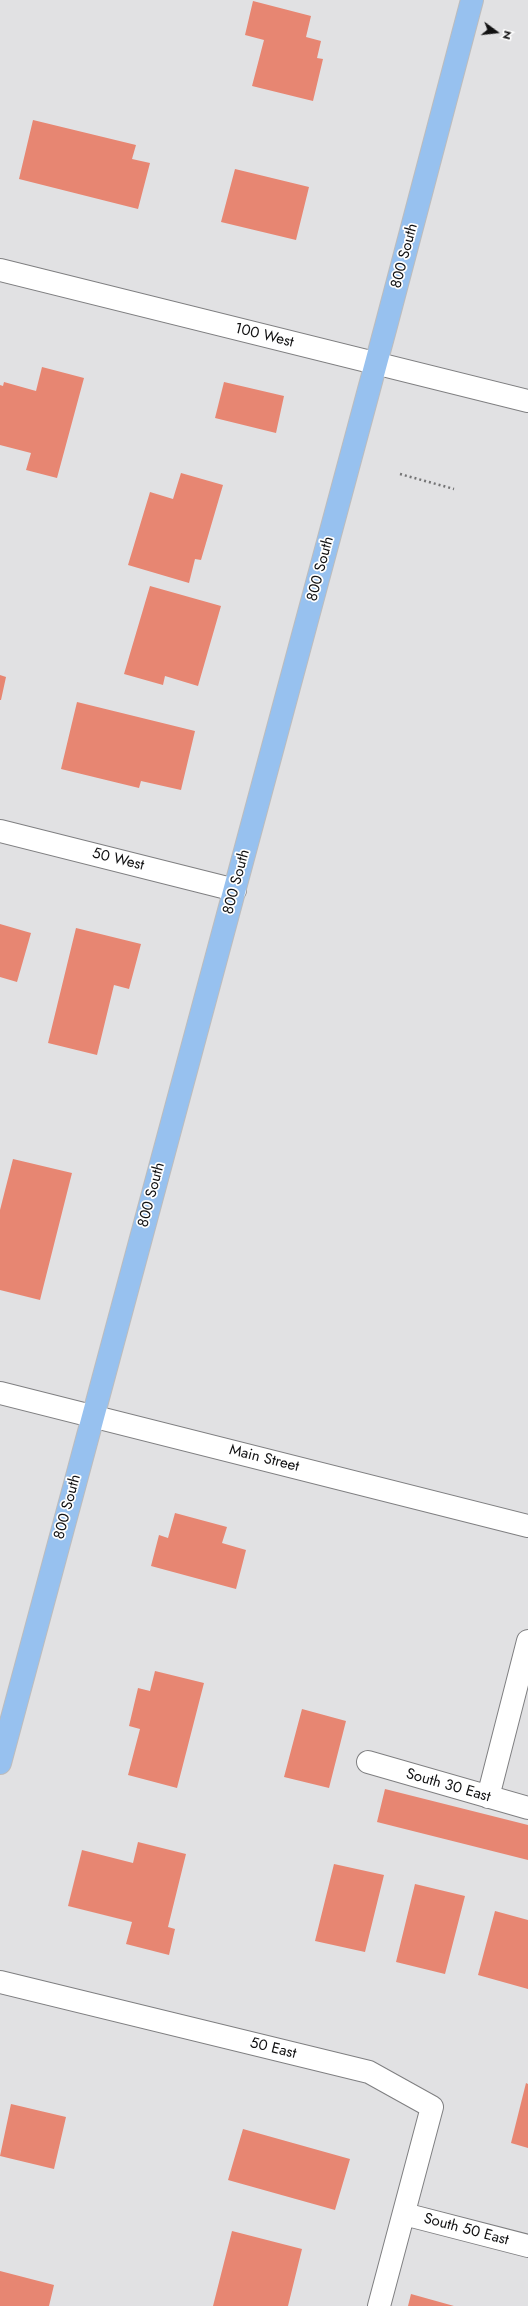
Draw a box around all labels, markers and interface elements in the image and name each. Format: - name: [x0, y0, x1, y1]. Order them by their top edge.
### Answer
- north arrow: [476, 12, 516, 52]
- text: N: [499, 29, 516, 41]
- street label: 800 South: [388, 222, 422, 290]
- street label: 100 West: [233, 320, 295, 352]
- street label: 800 South: [304, 535, 338, 603]
- street label: 50 West: [90, 845, 146, 875]
- street label: 800 South: [220, 848, 254, 916]
- street label: 800 South: [135, 1161, 169, 1229]
- street label: Main Street: [227, 1442, 301, 1476]
- street label: 800 South: [51, 1473, 85, 1541]
- street label: South 30 East: [404, 1765, 492, 1807]
- street label: 50 East: [248, 2035, 298, 2063]
- street label: South 50 East: [421, 2210, 511, 2250]

